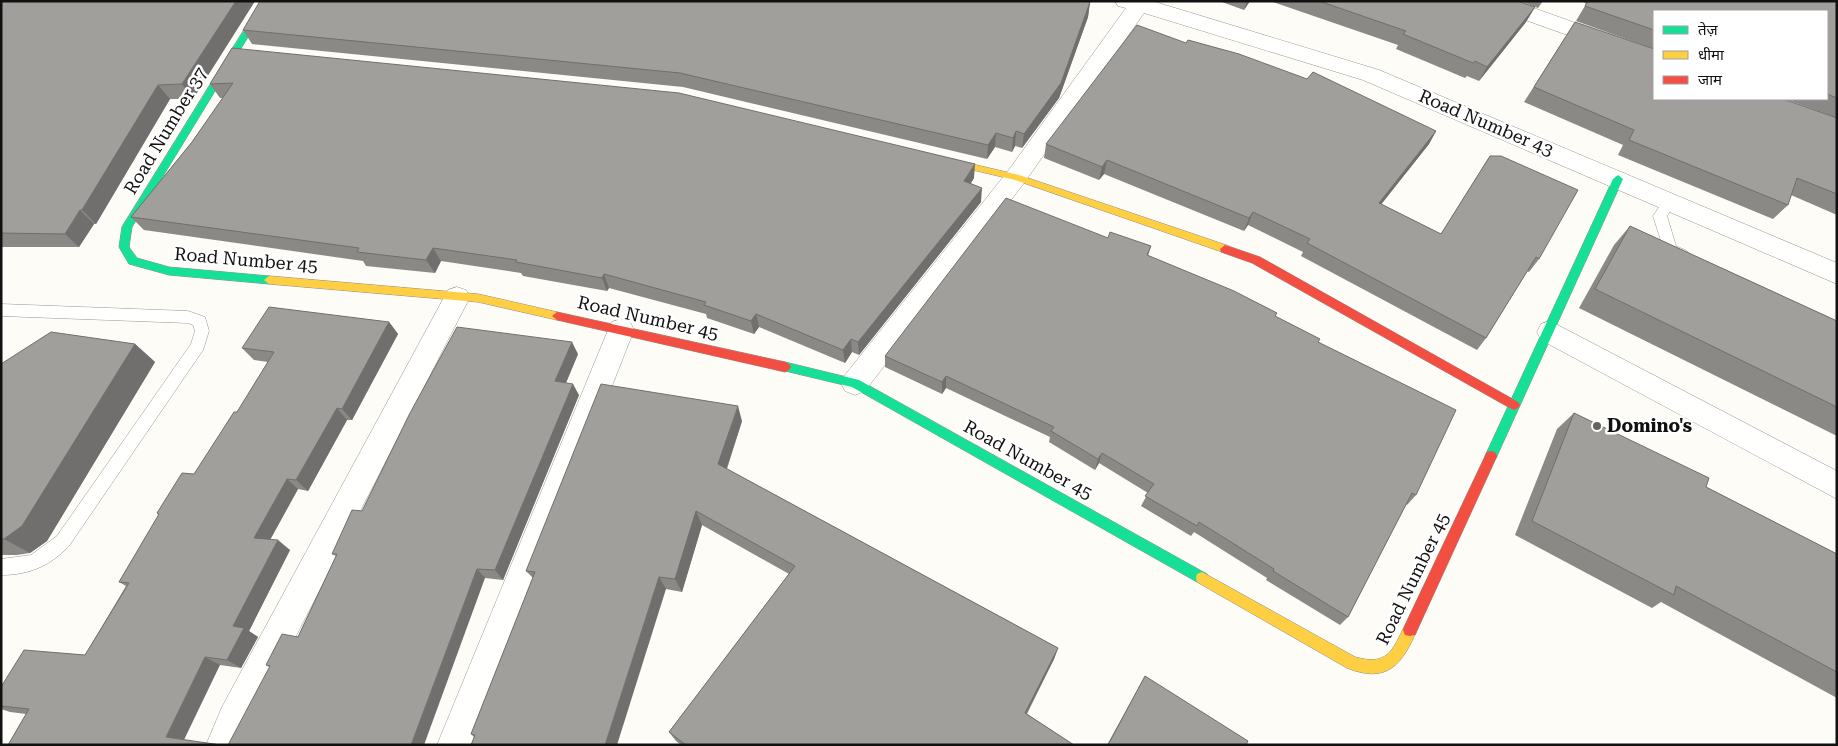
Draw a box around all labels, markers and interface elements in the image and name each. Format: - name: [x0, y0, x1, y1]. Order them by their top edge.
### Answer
- legend: [1653, 10, 1828, 100]
- text: तेज़: [1698, 21, 1719, 39]
- text: धीमा: [1698, 46, 1725, 64]
- street label: Road Number 37: [119, 64, 212, 198]
- text: जाम: [1698, 71, 1723, 89]
- street label: Road Number 43: [1416, 85, 1557, 160]
- street label: Road Number 45: [173, 243, 319, 276]
- street label: Road Number 45: [576, 291, 721, 344]
- street label: Road Number 45: [960, 415, 1096, 504]
- place label: Domino's: [1607, 415, 1692, 436]
- marker: Domino's: [1591, 420, 1603, 432]
- street label: Road Number 45: [1372, 509, 1454, 648]

